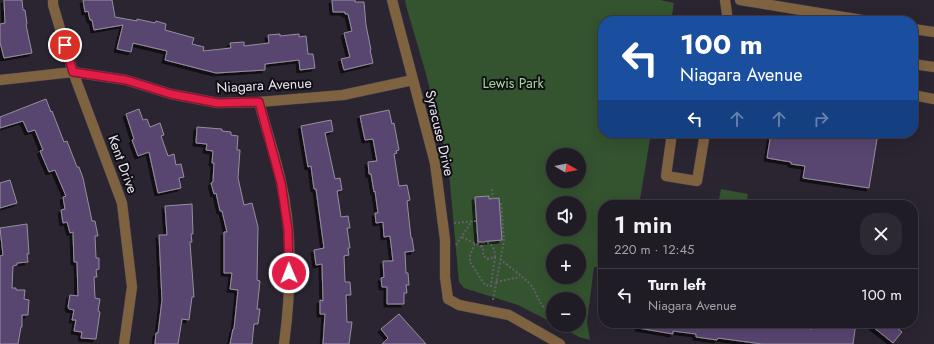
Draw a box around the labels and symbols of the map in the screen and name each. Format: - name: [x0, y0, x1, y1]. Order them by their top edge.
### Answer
- pin: [48, 28, 82, 62]
- street label: Niagara Avenue: [216, 73, 312, 97]
- park label: Lewis Park: [482, 73, 544, 93]
- street label: Syracuse Drive: [420, 88, 460, 178]
- street label: Kent Drive: [103, 132, 143, 196]
- north arrow: [546, 148, 586, 188]
- position arrow: [268, 252, 310, 294]

